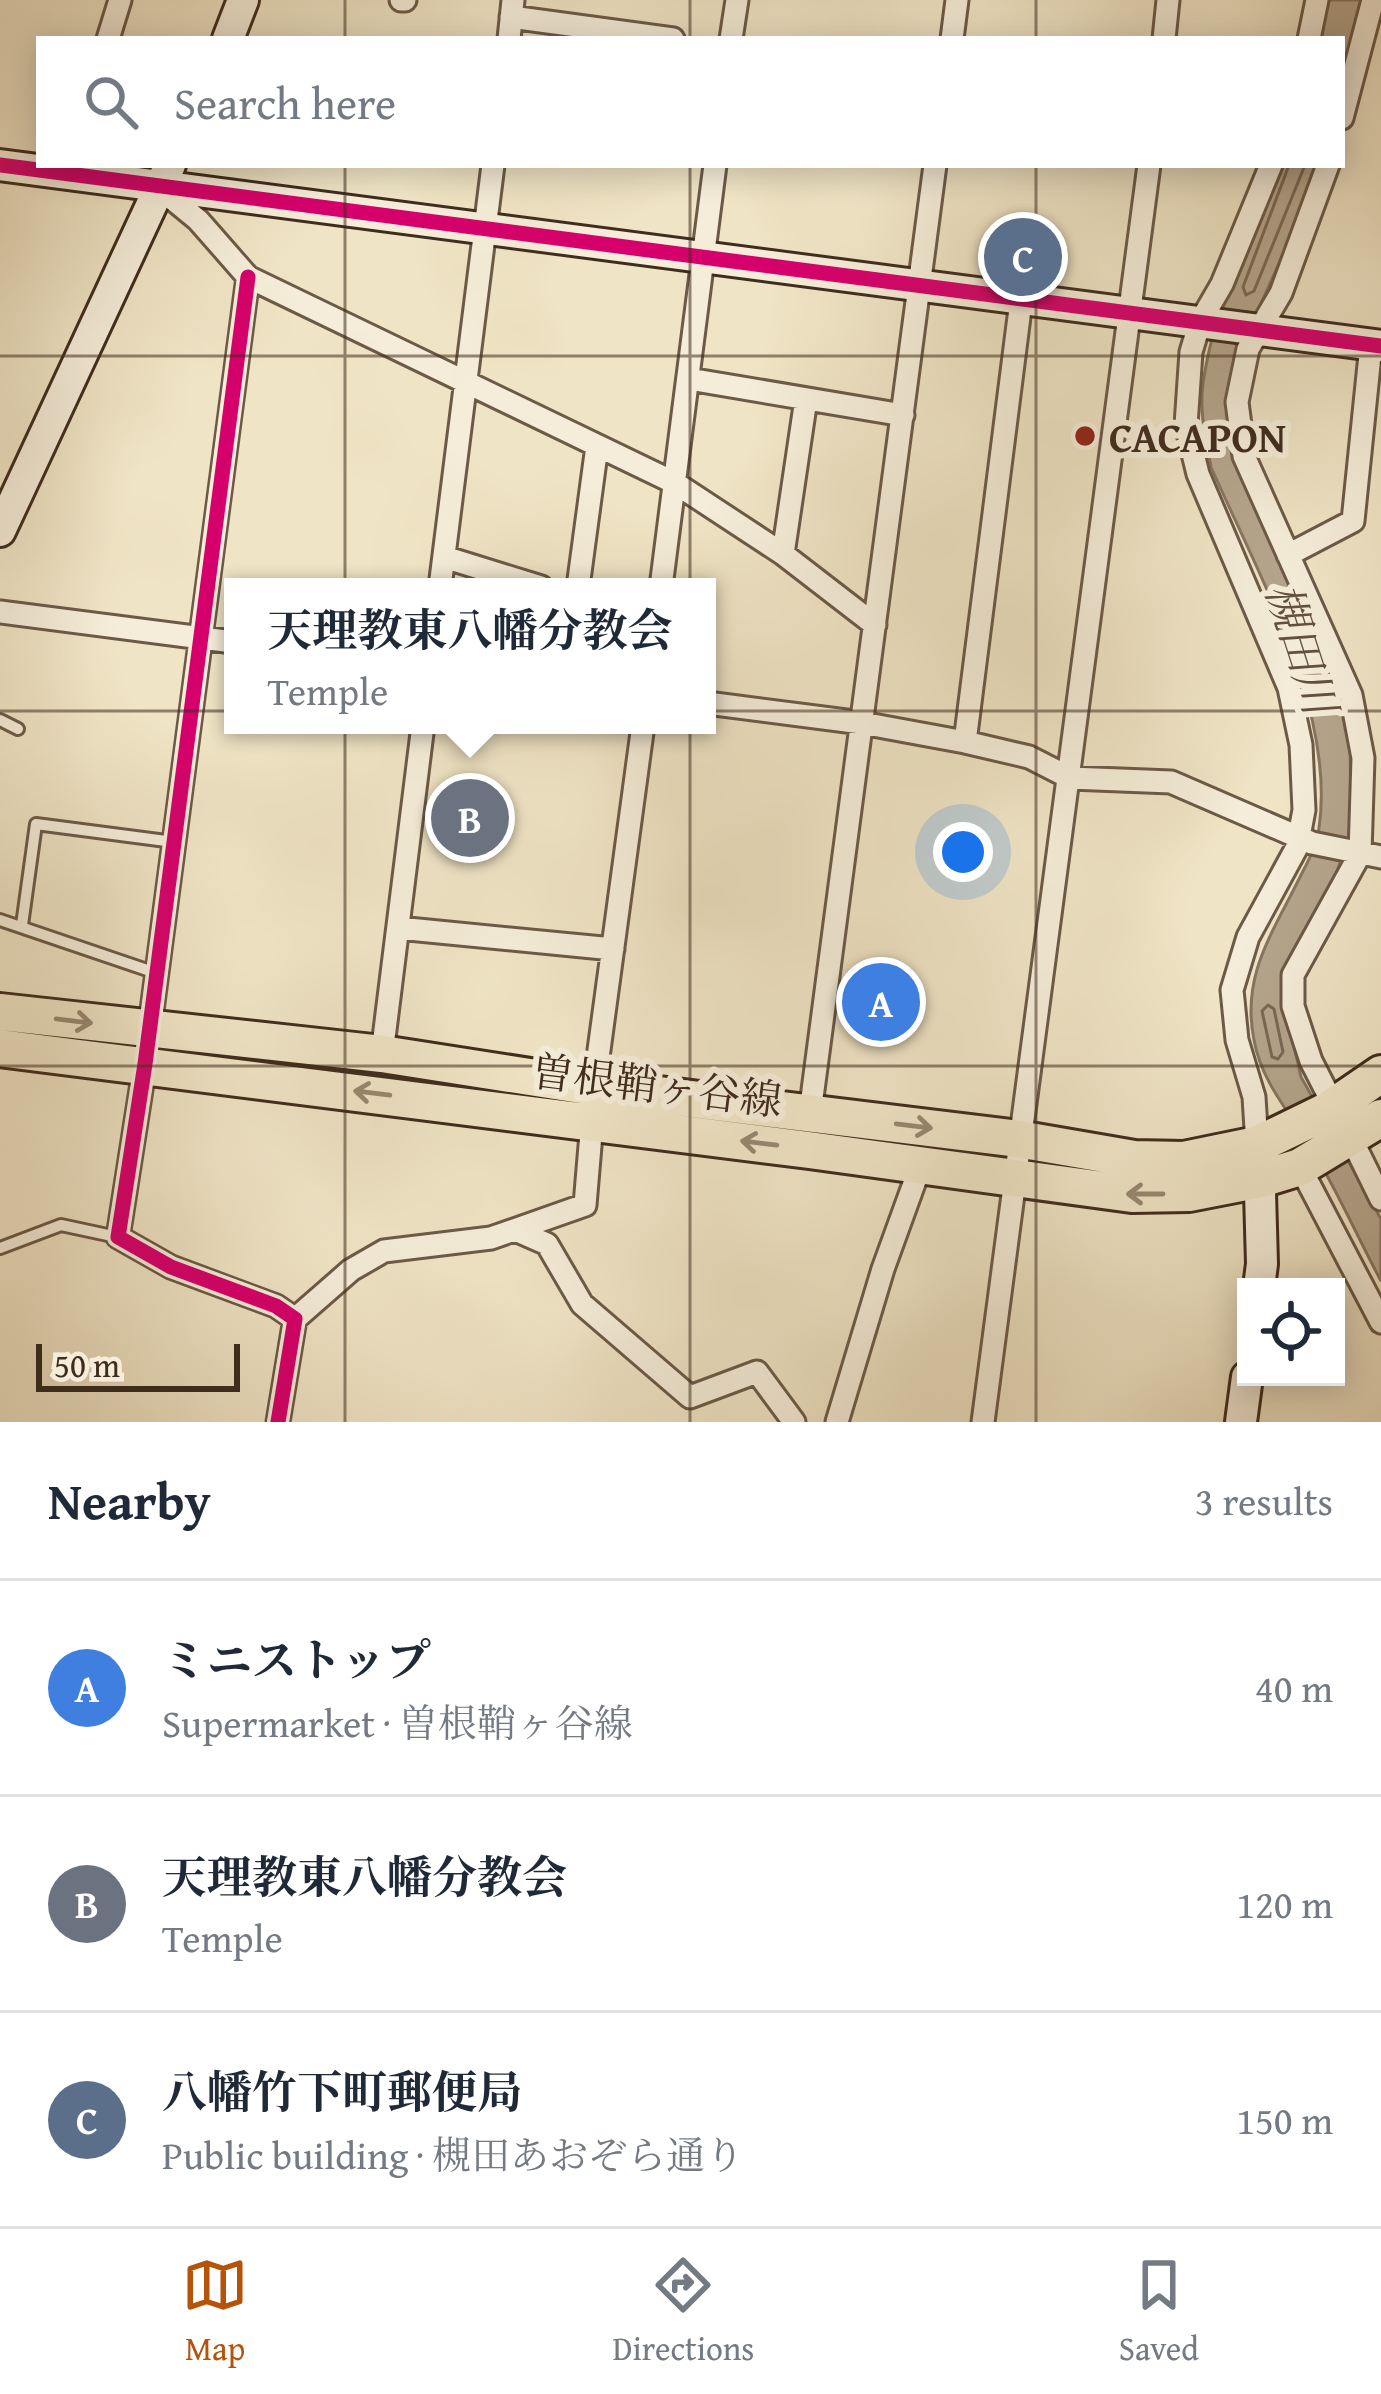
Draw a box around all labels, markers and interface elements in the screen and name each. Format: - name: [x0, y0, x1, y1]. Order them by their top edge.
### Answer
- search box: [36, 36, 1345, 168]
- icon: search: [78, 69, 144, 135]
- text: Search here: [174, 70, 396, 135]
- pin: C: [984, 212, 1062, 302]
- place label: CACAPON: [1109, 406, 1286, 467]
- marker: CACAPON: [1072, 423, 1098, 449]
- water label: 槻田川: [1250, 574, 1355, 727]
- popup: [224, 578, 716, 734]
- text: 天理教東八幡分教会: [267, 597, 673, 662]
- text: Temple: [267, 662, 388, 719]
- pin: B: [431, 773, 509, 863]
- your location: [933, 822, 993, 882]
- pin: A: [842, 957, 920, 1047]
- one-way arrow: [54, 1010, 93, 1032]
- street label: 曽根鞘ヶ谷線: [528, 1039, 786, 1131]
- one-way arrow: [353, 1082, 392, 1104]
- one-way arrow: [894, 1116, 933, 1138]
- one-way arrow: [740, 1132, 779, 1154]
- one-way arrow: [1126, 1182, 1165, 1205]
- map controls: [1237, 1278, 1345, 1386]
- button: locate: [1237, 1278, 1345, 1386]
- scale bar: [36, 1338, 240, 1391]
- text: 50 m: [54, 1341, 120, 1389]
- text: Nearby: [48, 1463, 211, 1538]
- text: 3 results: [1195, 1472, 1333, 1529]
- text: ミニストップ: [162, 1627, 431, 1692]
- text: A: [75, 1659, 99, 1716]
- text: 40 m: [1255, 1659, 1333, 1716]
- text: Supermarket · 曽根鞘ヶ谷線: [162, 1694, 633, 1751]
- text: 天理教東八幡分教会: [162, 1844, 567, 1909]
- text: B: [75, 1875, 99, 1932]
- text: 120 m: [1236, 1875, 1333, 1932]
- text: Temple: [162, 1909, 283, 1966]
- text: 八幡竹下町郵便局: [162, 2059, 522, 2124]
- text: C: [76, 2091, 98, 2148]
- text: 150 m: [1236, 2091, 1333, 2148]
- text: Public building · 槻田あおぞら通り: [162, 2126, 744, 2183]
- tab: Map: [182, 2252, 248, 2372]
- tab: Directions: [613, 2252, 754, 2372]
- tab: Saved: [1119, 2252, 1199, 2372]

